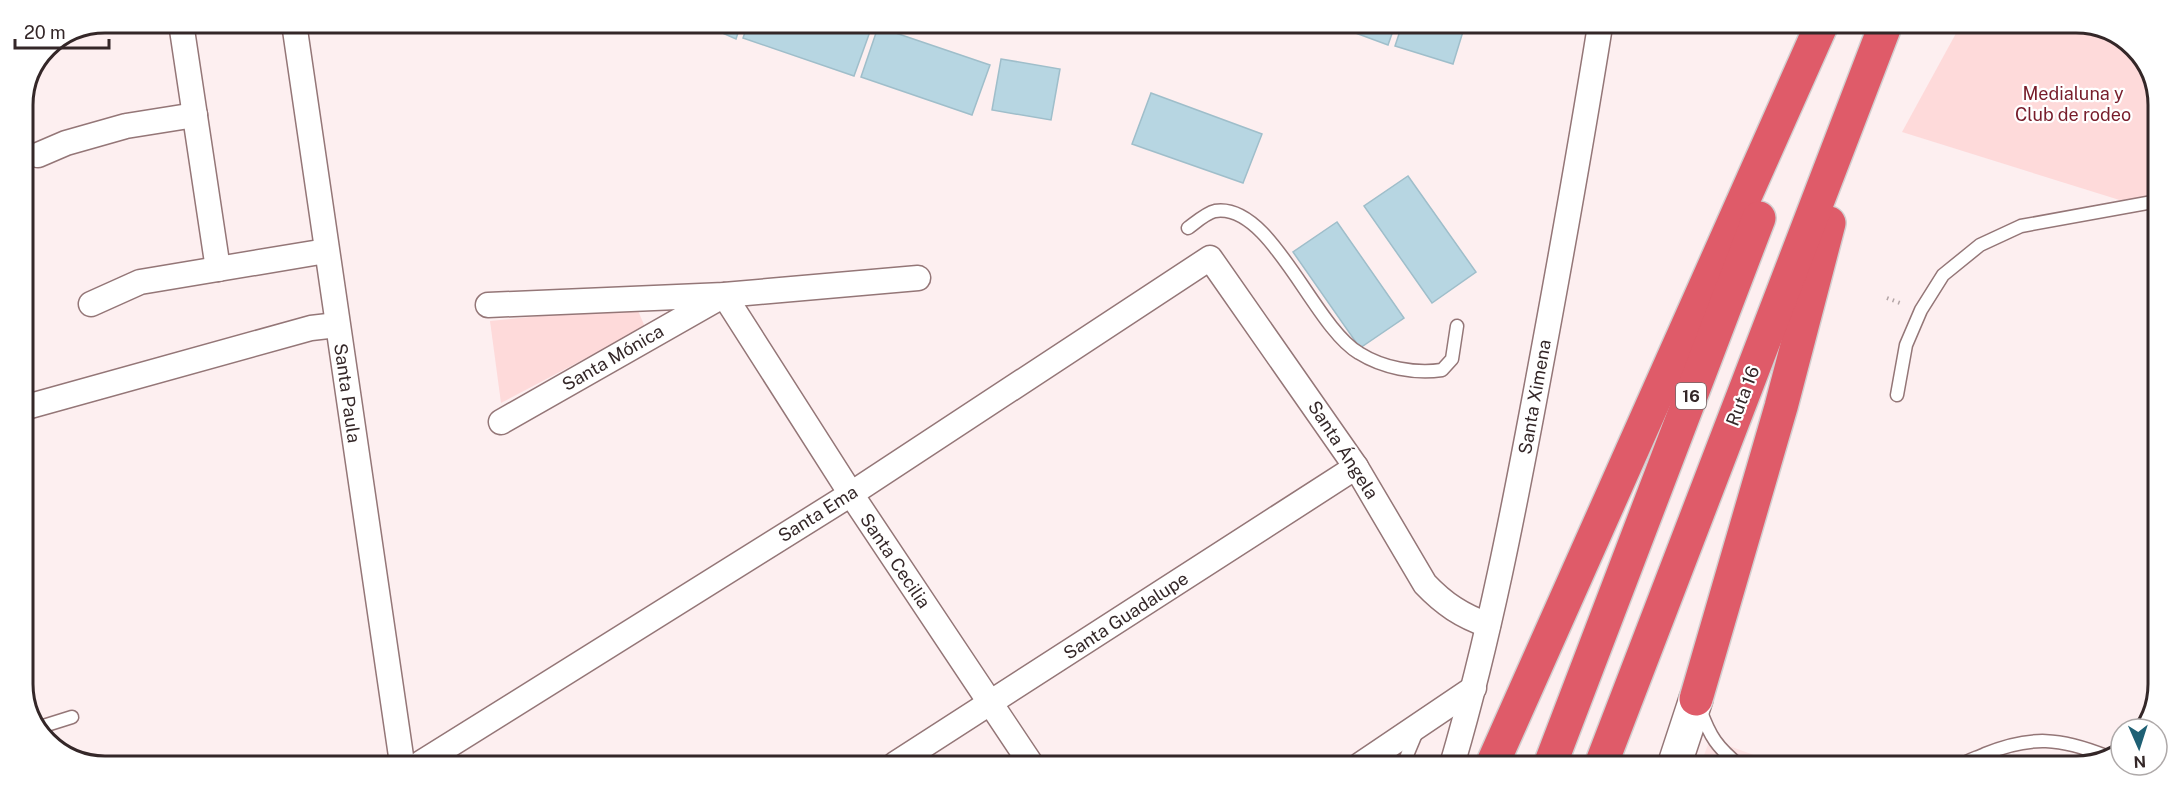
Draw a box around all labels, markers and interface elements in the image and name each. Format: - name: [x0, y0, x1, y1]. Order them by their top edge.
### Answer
- scale bar: [15, 12, 110, 50]
- text: 20 m: [24, 22, 66, 43]
- park label: Medialuna y Club de rodeo: [2015, 83, 2131, 125]
- street label: Santa Mónica: [558, 320, 667, 395]
- street label: Santa Ximena: [1514, 338, 1555, 456]
- street label: Santa Paula: [330, 342, 365, 444]
- street label: Ruta 16: [1722, 363, 1763, 429]
- road number: 16: [1676, 383, 1706, 409]
- street label: Santa Ángela: [1304, 396, 1384, 503]
- street label: Santa Ema: [774, 481, 861, 546]
- street label: Santa Cecilia: [856, 509, 935, 612]
- street label: Santa Guadalupe: [1060, 568, 1192, 664]
- north arrow: [2109, 717, 2169, 777]
- text: N: [2133, 752, 2147, 771]

